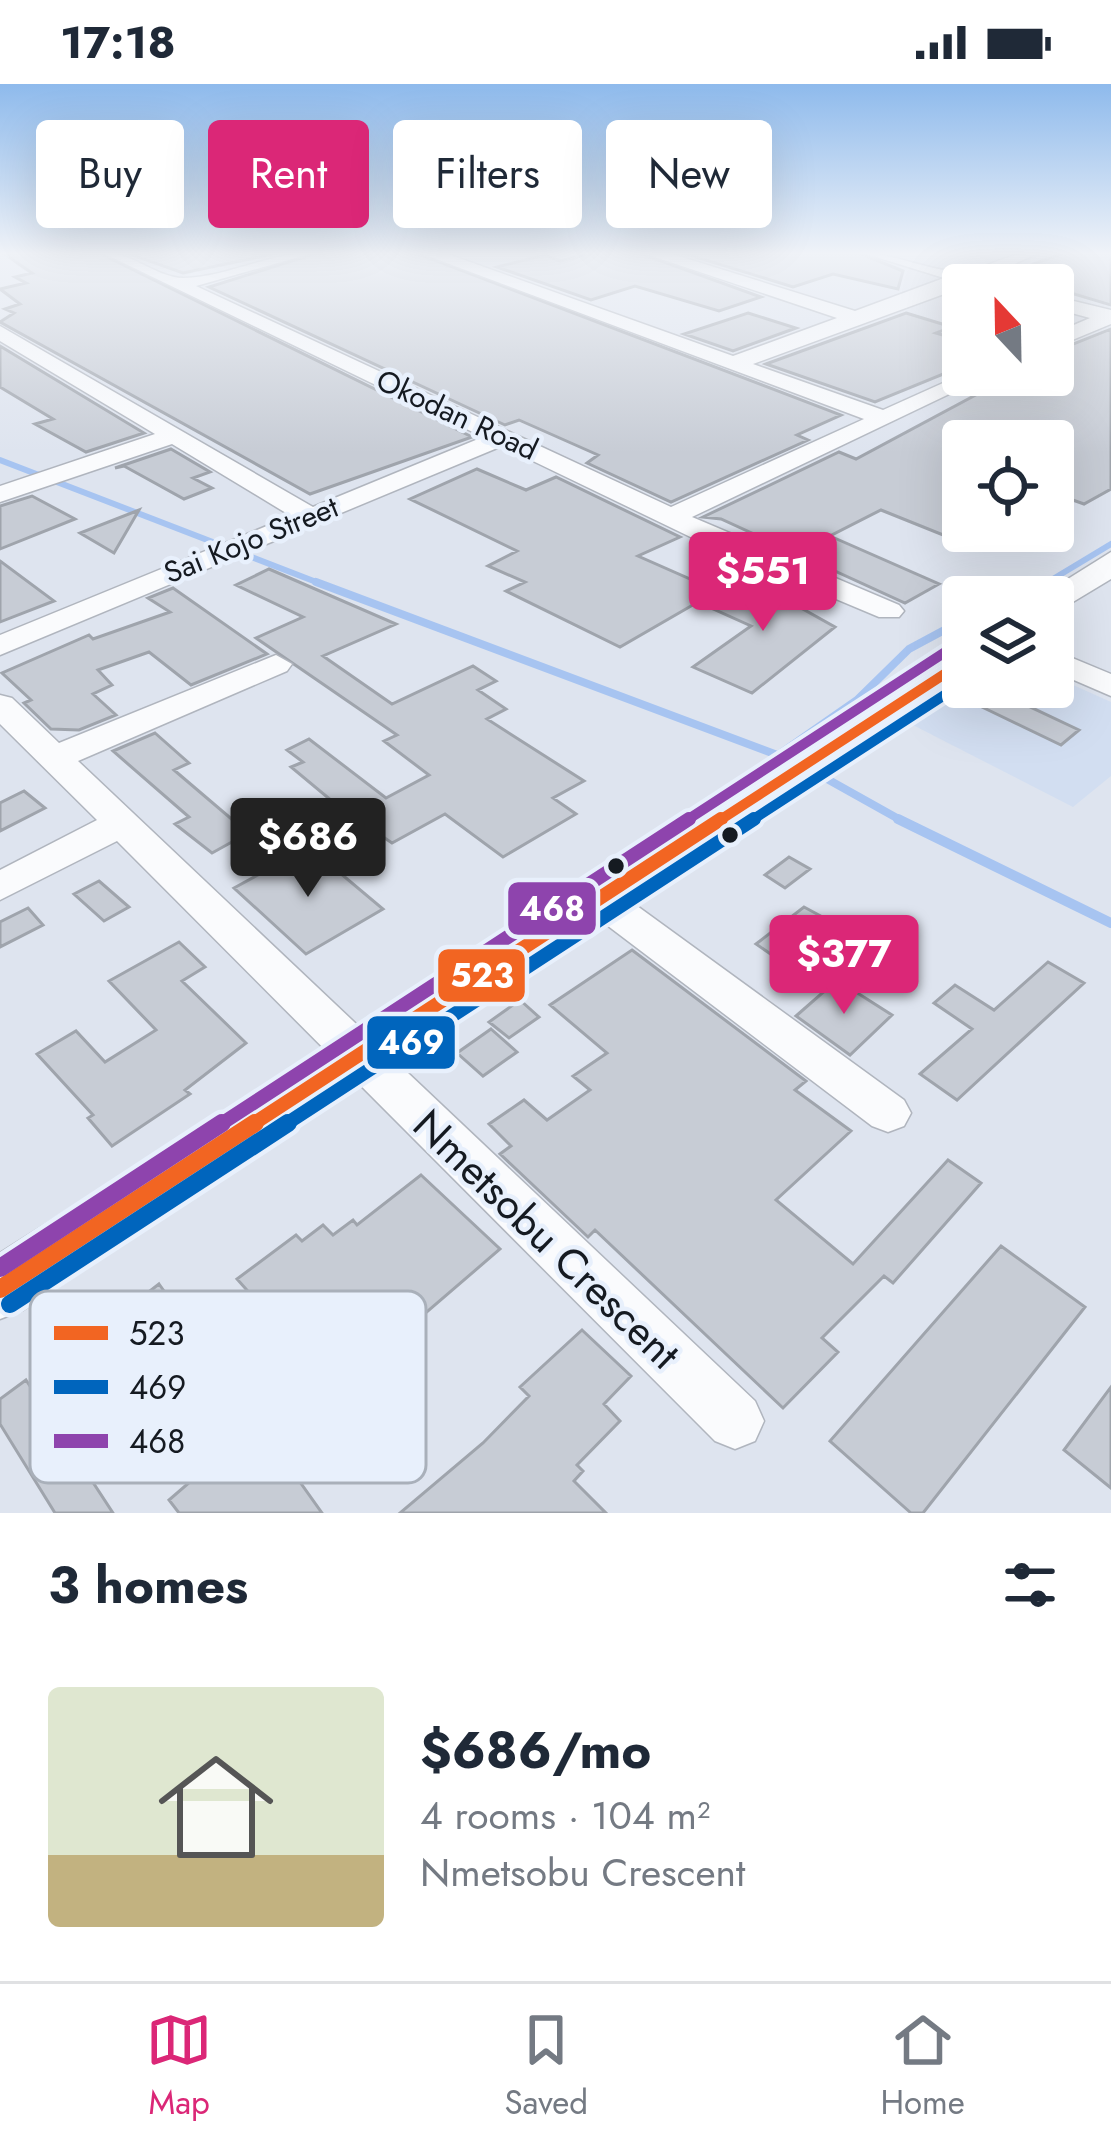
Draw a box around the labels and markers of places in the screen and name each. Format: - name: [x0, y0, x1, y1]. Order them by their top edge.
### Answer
- pin: $551: [692, 532, 834, 634]
- pin: $686: [237, 798, 379, 900]
- unlabelled marker: [719, 824, 741, 846]
- unlabelled marker: [605, 855, 627, 877]
- pin: $377: [773, 915, 915, 1017]

